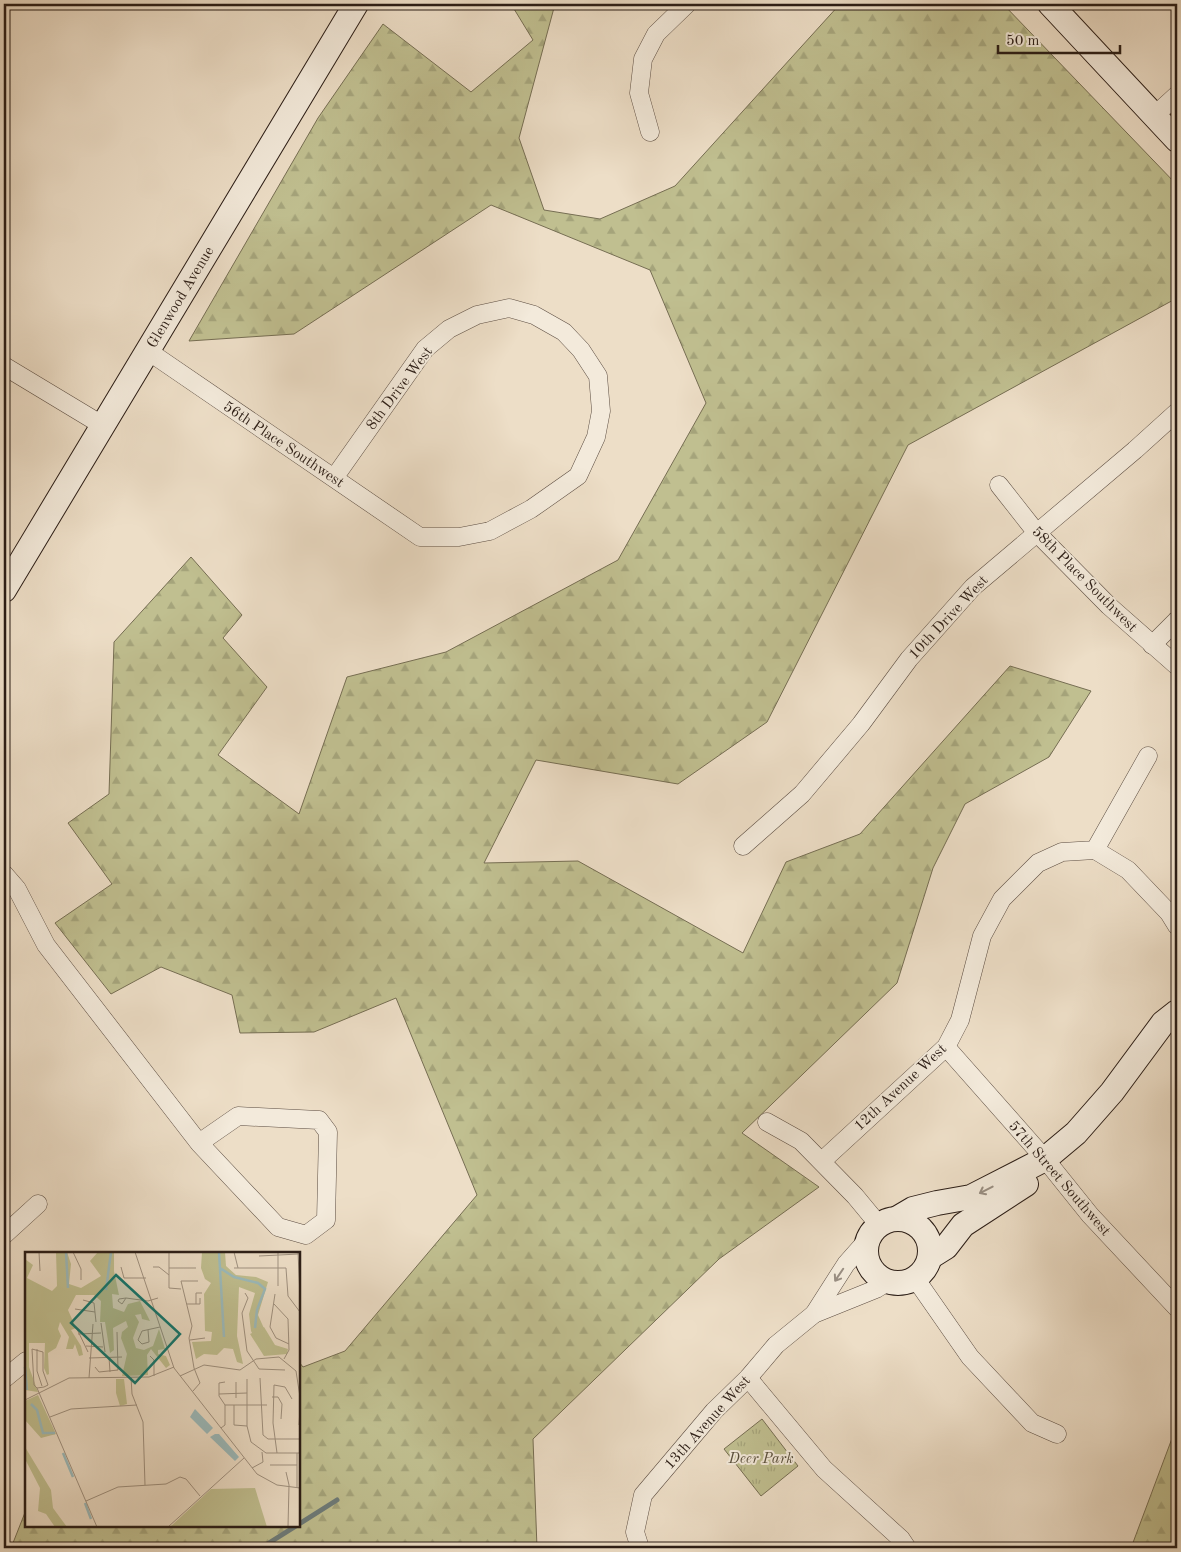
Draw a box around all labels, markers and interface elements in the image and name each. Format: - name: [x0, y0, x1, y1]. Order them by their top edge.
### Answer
- scale bar: [998, 22, 1121, 54]
- text: 50 m: [1006, 34, 1040, 49]
- street label: Glenwood Avenue: [145, 244, 217, 351]
- street label: 8th Drive West: [364, 345, 436, 433]
- street label: 56th Place Southwest: [220, 399, 346, 491]
- street label: 58th Place Southwest: [1028, 525, 1139, 636]
- street label: 10th Drive West: [907, 573, 992, 663]
- street label: 12th Avenue West: [852, 1042, 950, 1135]
- street label: 57th Street Southwest: [1005, 1119, 1113, 1239]
- one-way arrow: [979, 1185, 994, 1195]
- inset map: [25, 1252, 300, 1527]
- one-way arrow: [834, 1267, 844, 1281]
- street label: 13th Avenue West: [662, 1373, 754, 1473]
- park label: Deer Park: [727, 1452, 794, 1467]

